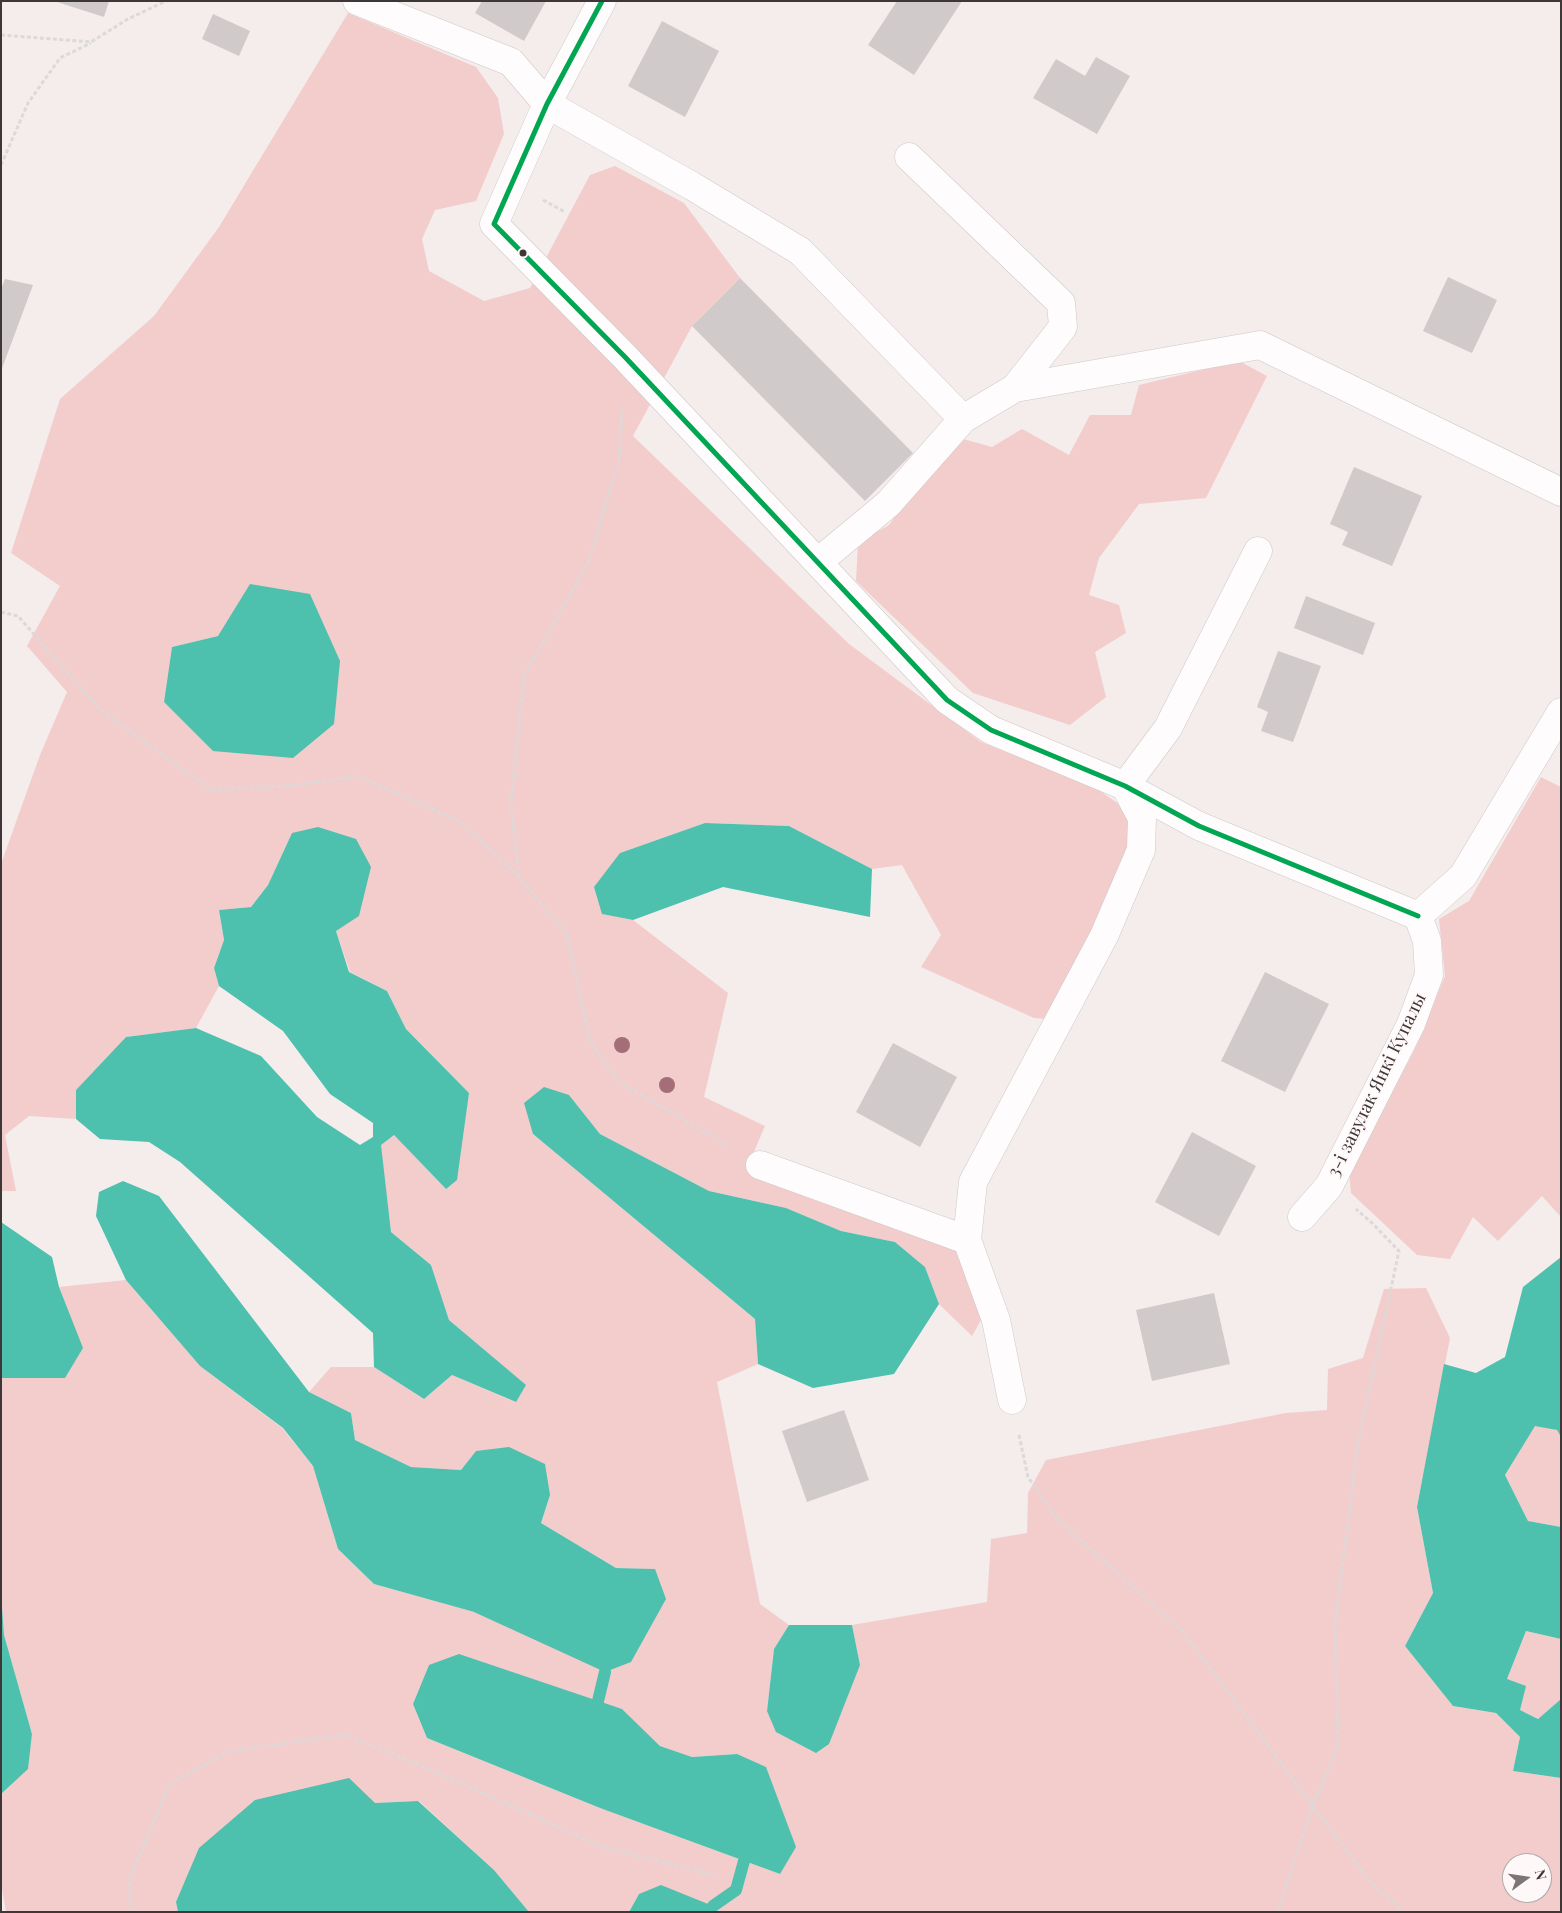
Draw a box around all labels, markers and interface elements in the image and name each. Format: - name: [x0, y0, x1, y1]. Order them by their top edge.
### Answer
- unlabelled marker: [518, 248, 528, 258]
- street label: 3-і завулак Янкі Купалы: [1323, 989, 1431, 1181]
- north arrow: [1502, 1853, 1552, 1903]
- text: N: [1531, 1867, 1552, 1882]

